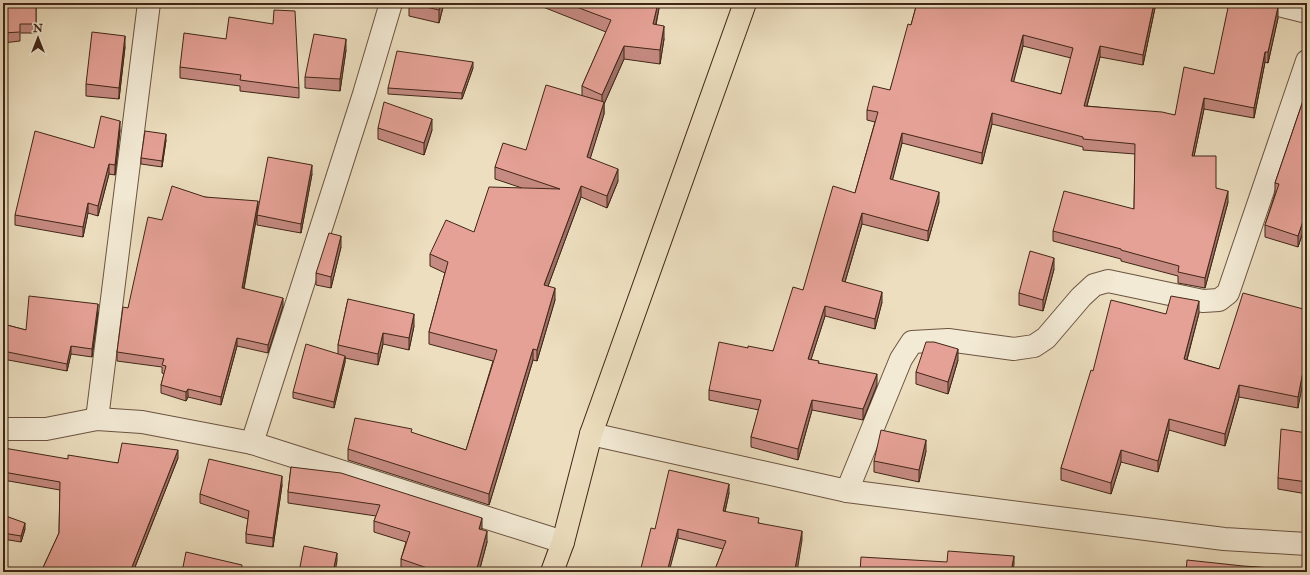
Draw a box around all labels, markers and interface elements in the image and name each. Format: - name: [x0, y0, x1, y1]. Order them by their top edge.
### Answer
- north arrow: [18, 18, 58, 58]
- text: N: [32, 22, 44, 35]

